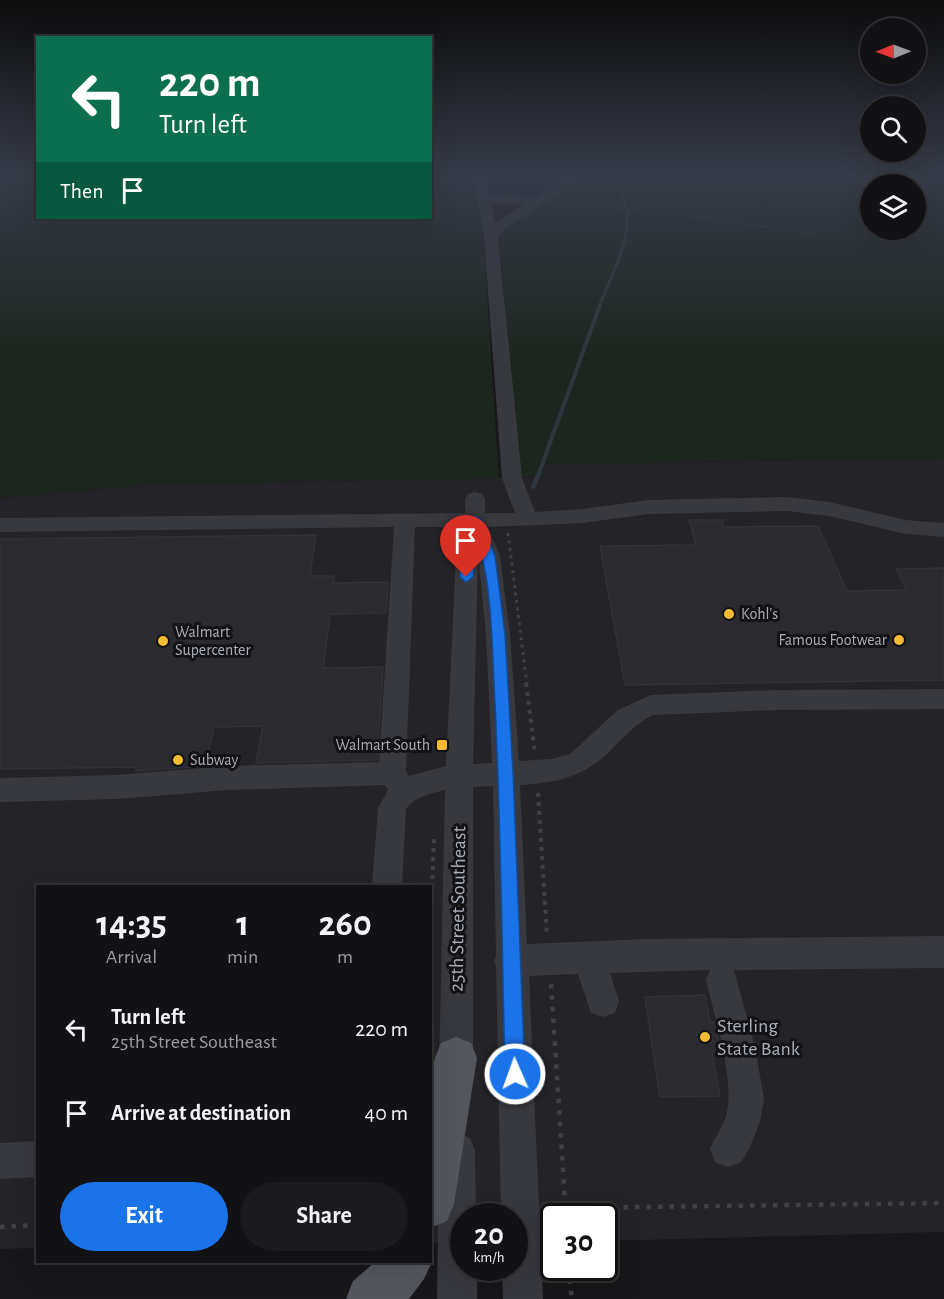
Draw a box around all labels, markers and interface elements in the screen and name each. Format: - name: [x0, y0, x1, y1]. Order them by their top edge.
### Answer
- north arrow: [860, 18, 926, 84]
- map controls: [860, 18, 926, 240]
- icon: left: [60, 60, 138, 138]
- text: 220 m: [159, 62, 261, 104]
- button: search: [860, 96, 926, 162]
- text: Turn left: [159, 111, 247, 138]
- icon: arrive: [116, 174, 149, 207]
- button: layers: [860, 174, 926, 240]
- text: Then: [60, 180, 104, 202]
- pin: [440, 515, 491, 577]
- icon: arrive: [449, 524, 482, 557]
- place label: Kohl's: [741, 606, 778, 622]
- marker: Kohl's: [722, 607, 736, 621]
- place label: Walmart Supercenter: [175, 624, 251, 658]
- place label: Famous Footwear: [778, 632, 888, 648]
- marker: Famous Footwear: [892, 633, 906, 647]
- marker: Walmart Supercenter: [156, 634, 170, 648]
- place label: Walmart South: [336, 737, 430, 753]
- marker: Walmart South: [435, 738, 449, 752]
- place label: Subway: [190, 752, 238, 769]
- marker: Subway: [171, 753, 185, 767]
- street label: 25th Street Southeast: [447, 825, 469, 992]
- text: 14:35: [96, 906, 167, 942]
- text: 1: [236, 906, 249, 942]
- text: 260: [319, 906, 372, 942]
- text: Arrival: [106, 947, 157, 967]
- text: min: [227, 947, 258, 967]
- text: m: [337, 947, 353, 967]
- text: Turn left: [111, 1006, 185, 1028]
- icon: left: [60, 1013, 93, 1046]
- place label: Sterling State Bank: [717, 1016, 800, 1059]
- text: 220 m: [355, 1018, 408, 1040]
- marker: Sterling State Bank: [698, 1030, 712, 1044]
- text: 25th Street Southeast: [111, 1032, 277, 1052]
- position arrow: [483, 1042, 547, 1106]
- icon: arrive: [60, 1097, 93, 1130]
- text: Arrive at destination: [111, 1102, 291, 1124]
- text: 40 m: [365, 1102, 408, 1124]
- button: Exit: [60, 1182, 228, 1251]
- button: Share: [240, 1182, 408, 1251]
- speed limit sign: 30: [540, 1203, 618, 1281]
- text: 20: [474, 1220, 504, 1250]
- text: km/h: [474, 1250, 504, 1265]

